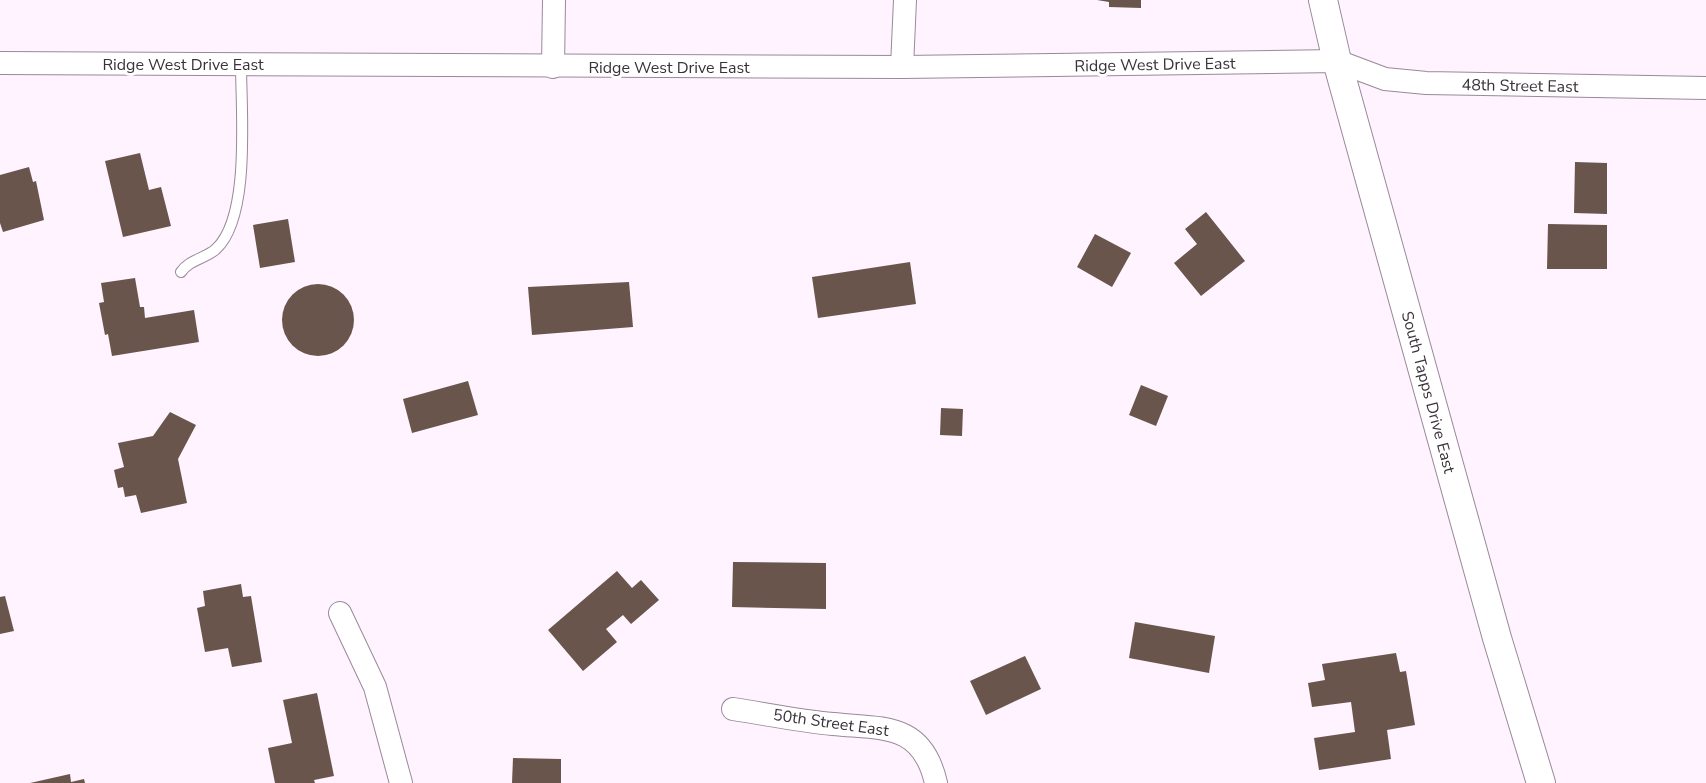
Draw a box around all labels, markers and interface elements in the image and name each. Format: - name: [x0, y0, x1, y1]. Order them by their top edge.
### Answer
- street label: Ridge West Drive East: [1074, 53, 1236, 77]
- street label: Ridge West Drive East: [102, 54, 264, 76]
- street label: Ridge West Drive East: [588, 57, 750, 79]
- street label: 48th Street East: [1461, 74, 1579, 98]
- street label: South Tapps Drive East: [1396, 309, 1460, 476]
- street label: 50th Street East: [772, 704, 891, 742]

